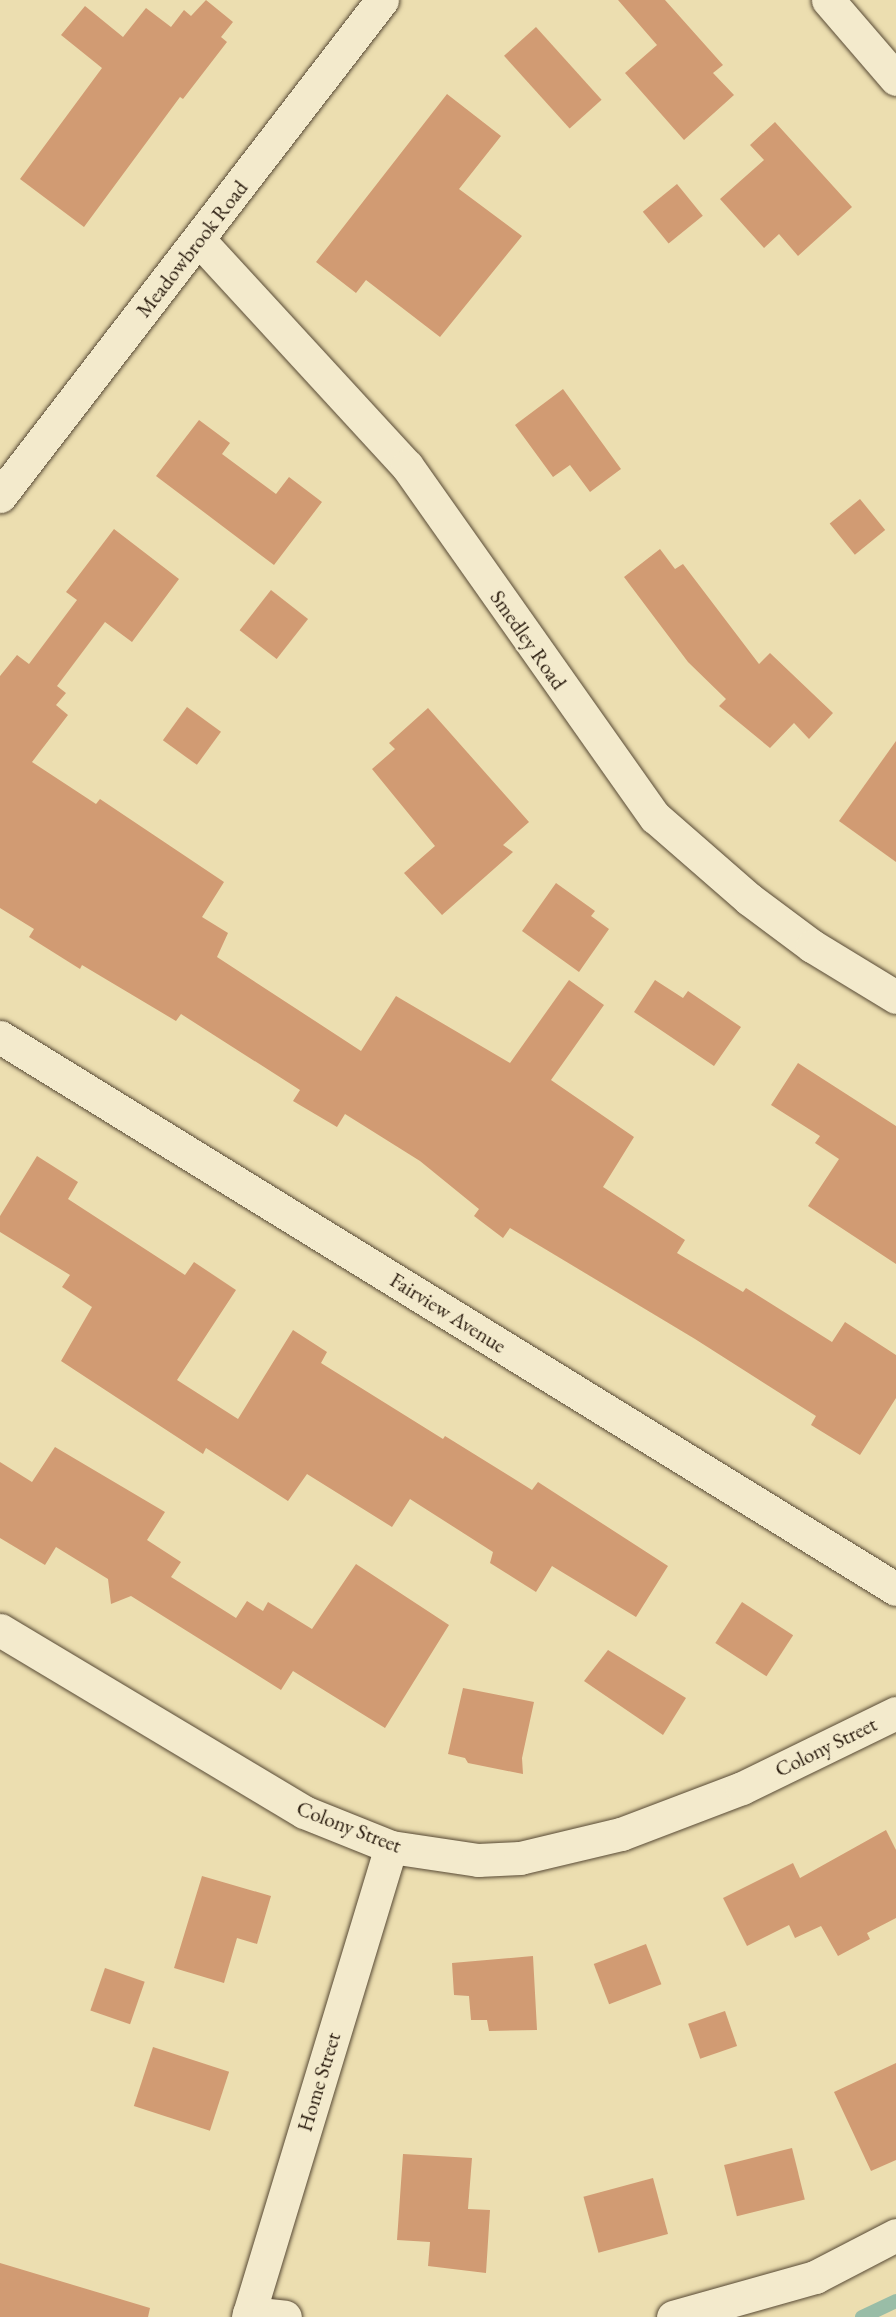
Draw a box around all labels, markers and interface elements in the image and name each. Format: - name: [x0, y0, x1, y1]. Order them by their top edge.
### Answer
- street label: Meadowbrook Road: [131, 176, 253, 322]
- street label: Smedley Road: [485, 586, 571, 694]
- street label: Fairview Avenue: [385, 1267, 511, 1359]
- street label: Colony Street: [771, 1712, 881, 1782]
- street label: Colony Street: [293, 1795, 405, 1859]
- street label: Home Street: [292, 2029, 346, 2135]

